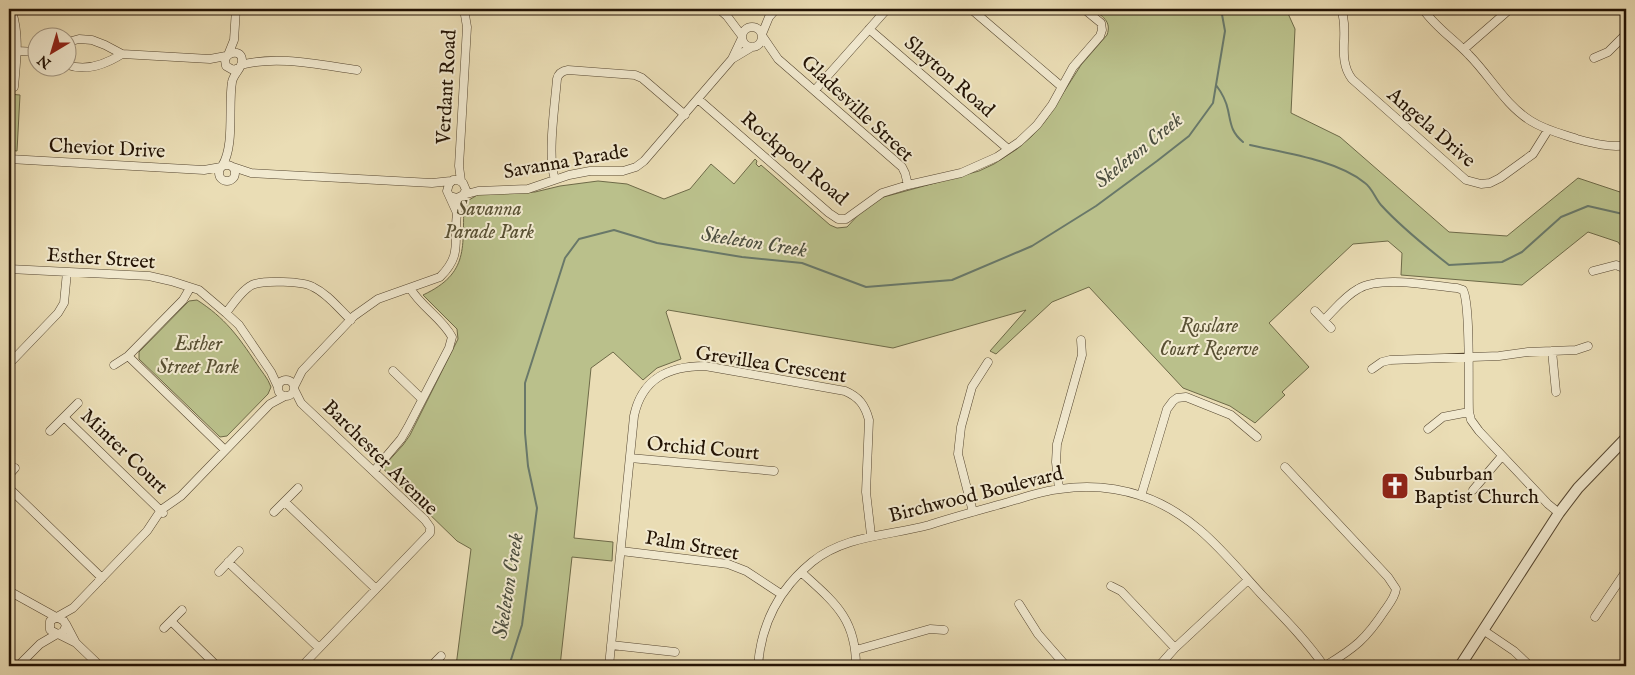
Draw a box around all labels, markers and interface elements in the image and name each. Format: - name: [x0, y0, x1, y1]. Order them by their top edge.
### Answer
- north arrow: [28, 28, 78, 78]
- street label: Verdant Road: [431, 29, 463, 146]
- street label: Slayton Road: [899, 31, 1000, 123]
- street label: Gladesville Street: [795, 50, 919, 168]
- text: N: [34, 51, 56, 73]
- street label: Angela Drive: [1381, 82, 1480, 173]
- street label: Rockpool Road: [735, 107, 853, 211]
- water label: Skeleton Creek: [1089, 107, 1189, 195]
- street label: Cheviot Drive: [48, 133, 166, 165]
- street label: Savanna Parade: [502, 139, 630, 185]
- park label: Savanna Parade Park: [444, 197, 534, 245]
- water label: Skeleton Creek: [699, 221, 809, 265]
- street label: Esther Street: [46, 243, 156, 275]
- park label: Rosslare Court Reserve: [1160, 314, 1259, 362]
- park label: Esther Street Park: [157, 332, 239, 380]
- street label: Grevillea Crescent: [694, 341, 848, 389]
- street label: Barchester Avenue: [317, 395, 443, 521]
- street label: Minter Court: [75, 404, 173, 500]
- street label: Orchid Court: [646, 432, 761, 466]
- street label: Birchwood Boulevard: [886, 461, 1066, 529]
- place label: Suburban Baptist Church: [1414, 462, 1539, 510]
- church icon: Suburban Baptist Church: [1380, 471, 1410, 501]
- street label: Palm Street: [643, 525, 741, 567]
- water label: Skeleton Creek: [487, 531, 531, 641]

